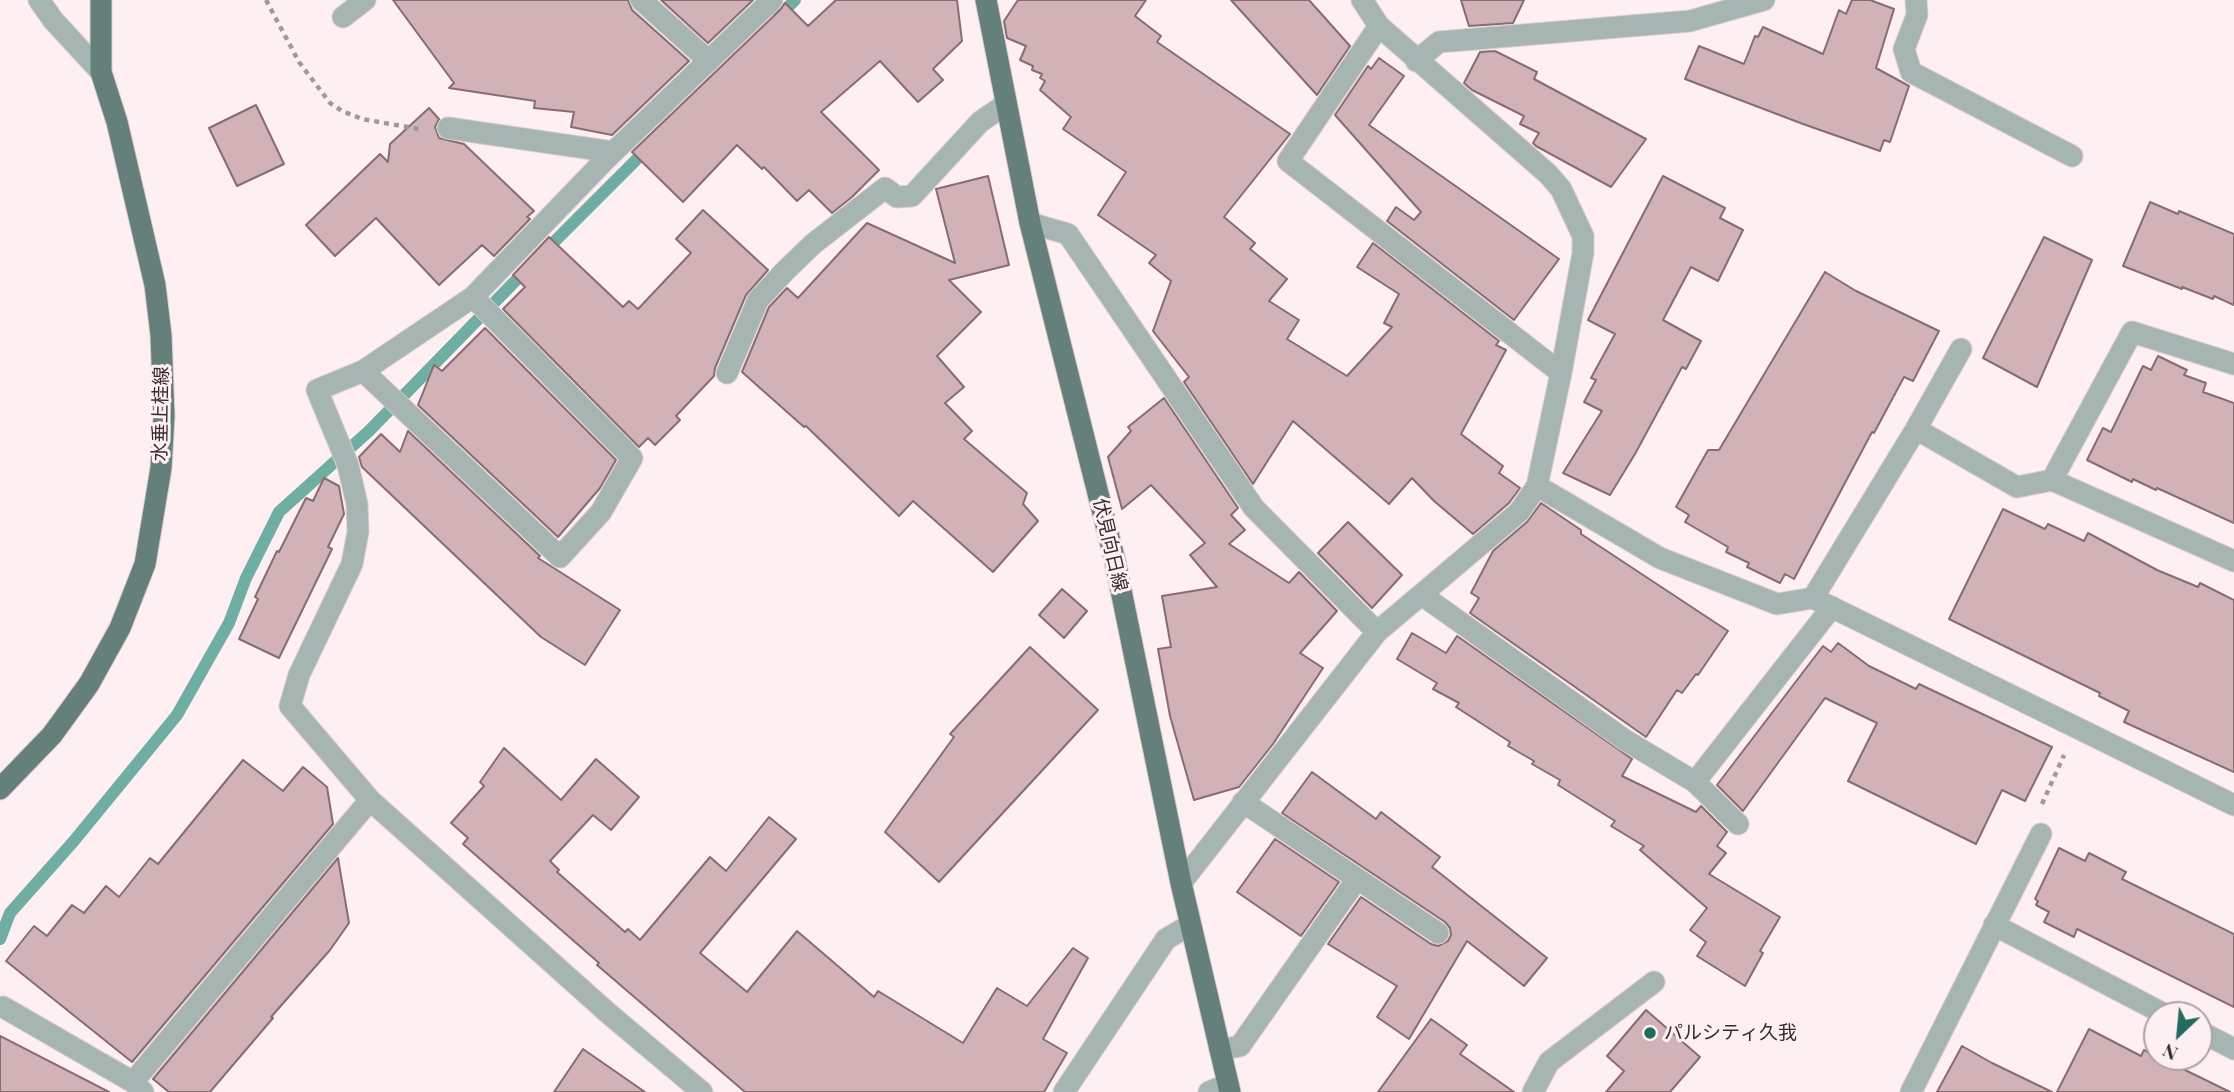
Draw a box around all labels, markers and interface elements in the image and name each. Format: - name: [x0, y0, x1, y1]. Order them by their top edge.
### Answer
- street label: 水垂上桂線: [149, 366, 173, 462]
- street label: 伏見向日線: [1088, 496, 1132, 594]
- north arrow: [2143, 1001, 2213, 1071]
- place label: パルシティ久我: [1664, 1022, 1797, 1044]
- marker: パルシティ久我: [1642, 1025, 1658, 1041]
- text: N: [2158, 1038, 2182, 1068]

